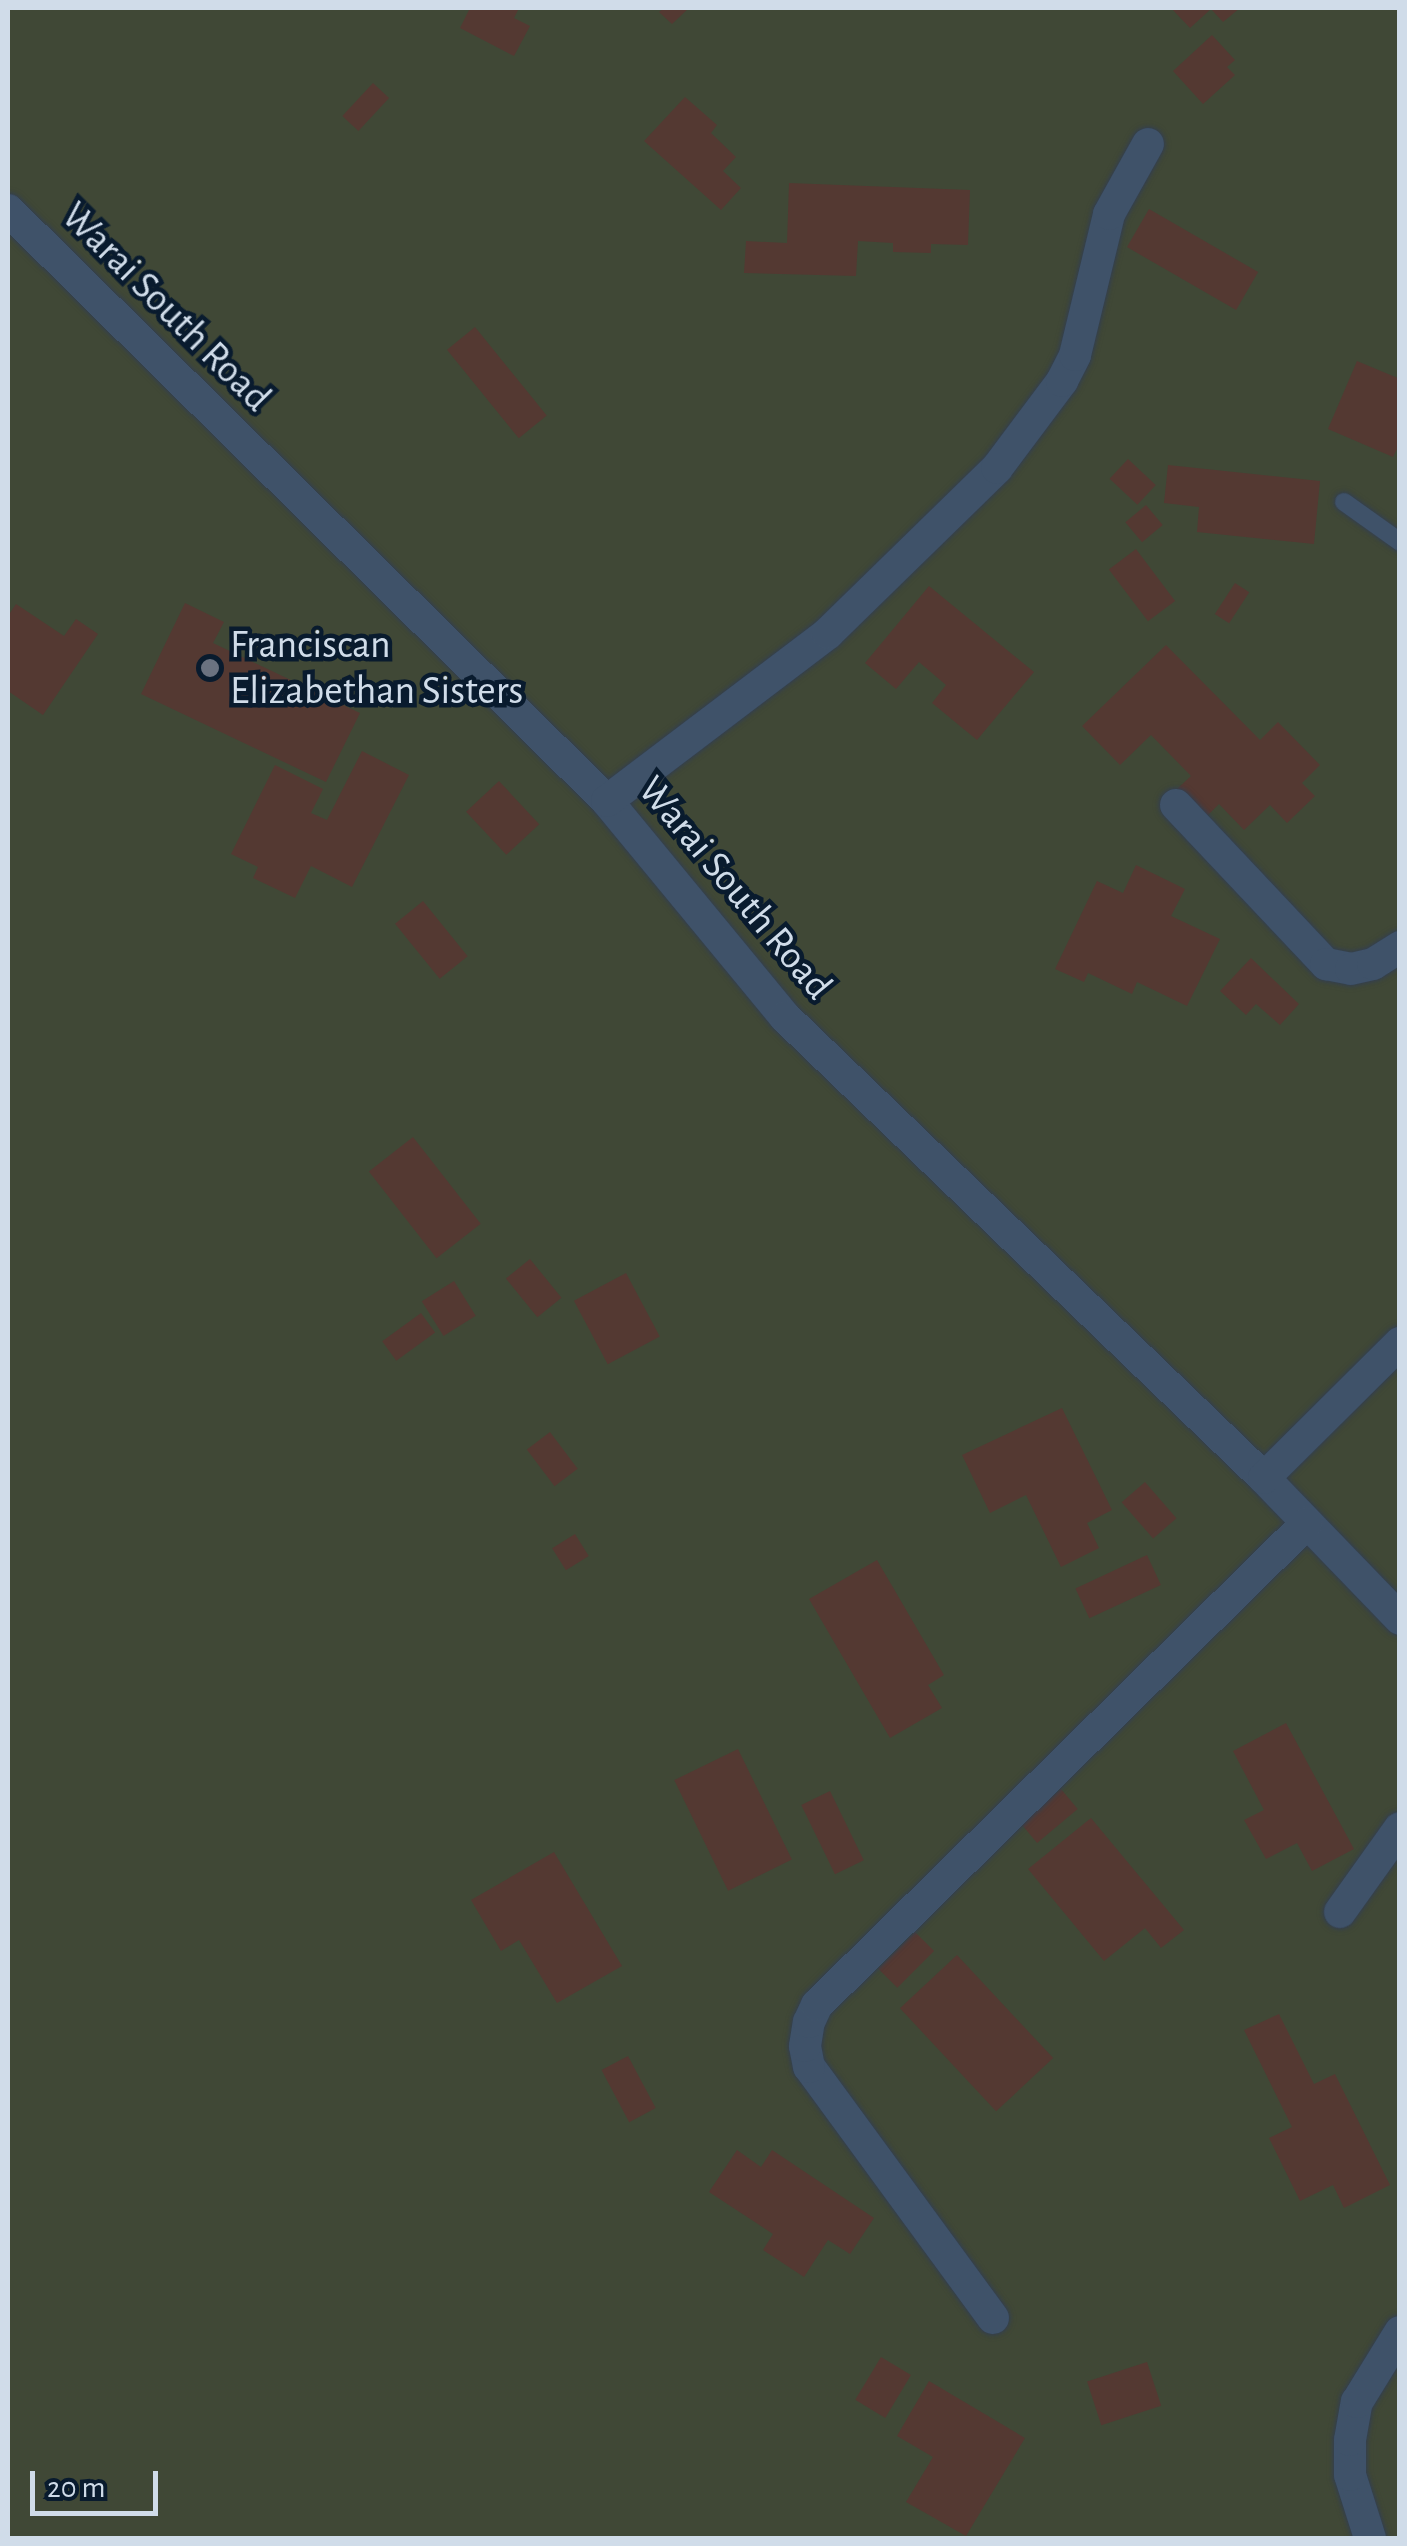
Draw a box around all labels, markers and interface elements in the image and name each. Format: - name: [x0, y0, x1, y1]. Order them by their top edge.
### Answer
- street label: Warai South Road: [51, 192, 281, 422]
- place label: Franciscan Elizabethan Sisters: [230, 621, 523, 715]
- marker: Franciscan Elizabethan Sisters: [199, 657, 221, 679]
- street label: Warai South Road: [628, 767, 842, 1009]
- scale bar: [35, 2451, 162, 2513]
- text: 20 m: [47, 2473, 105, 2503]

